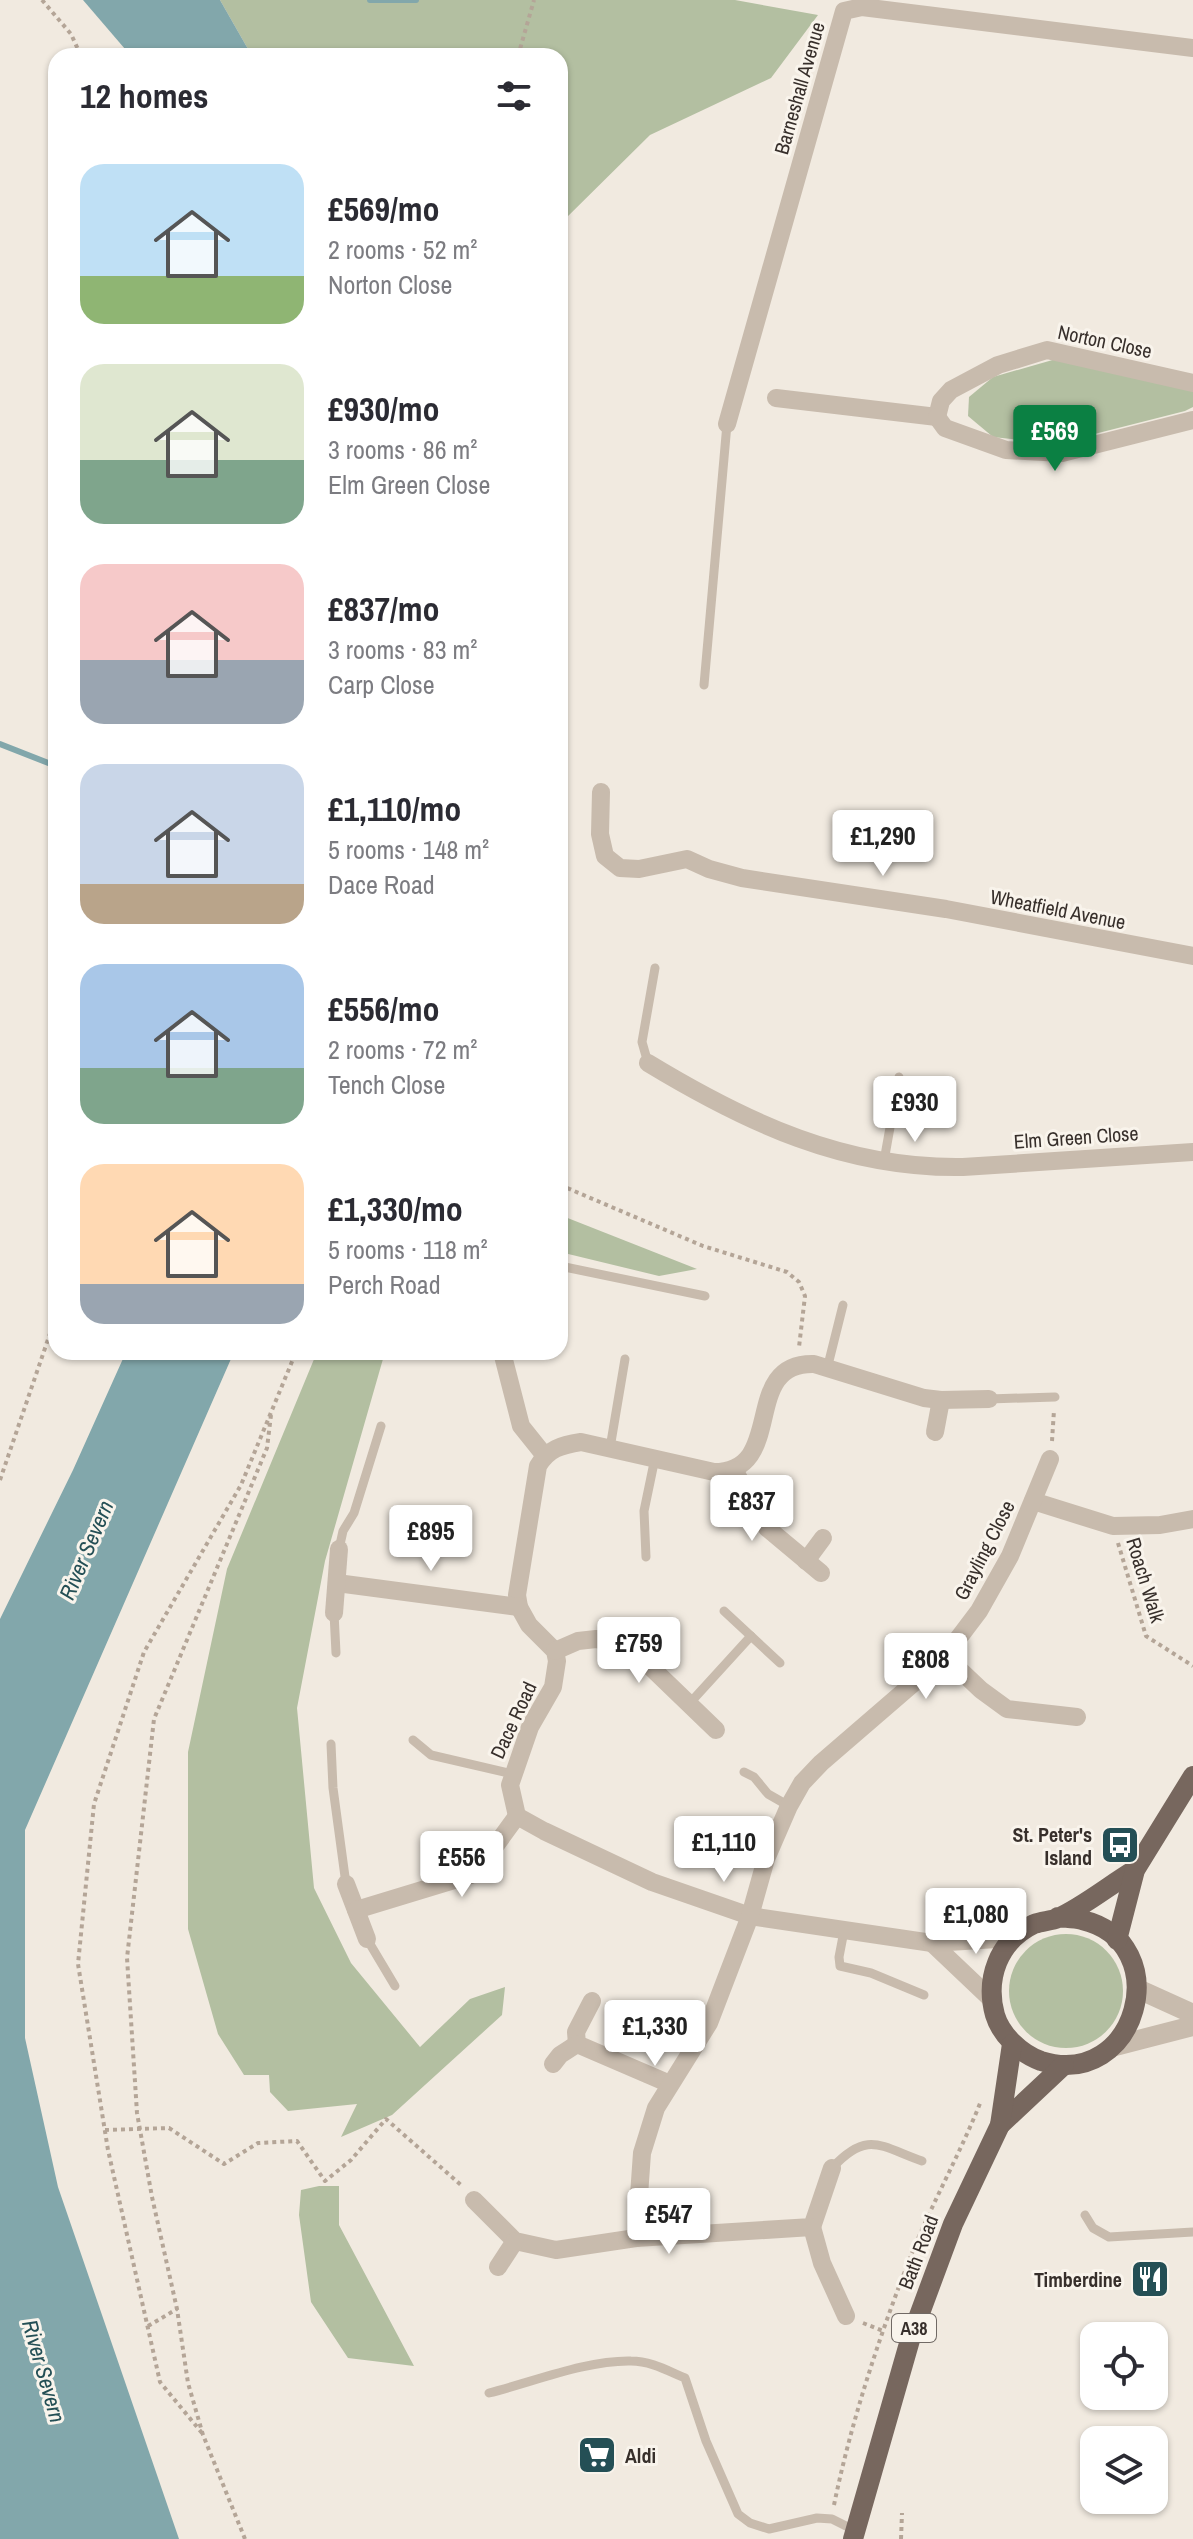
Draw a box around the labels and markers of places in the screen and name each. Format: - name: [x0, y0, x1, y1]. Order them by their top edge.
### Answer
- pin: £569: [1008, 405, 1102, 473]
- pin: £1,290: [818, 810, 948, 878]
- pin: £930: [868, 1076, 962, 1144]
- pin: £837: [705, 1475, 799, 1543]
- pin: £895: [384, 1505, 478, 1573]
- pin: £759: [592, 1617, 686, 1685]
- pin: £808: [879, 1633, 973, 1701]
- pin: £1,110: [659, 1816, 789, 1884]
- place label: St. Peter's Island: [1012, 1821, 1092, 1871]
- bus stop icon: St. Peter's Island: [1099, 1824, 1141, 1866]
- pin: £556: [415, 1831, 509, 1899]
- pin: £1,080: [911, 1888, 1041, 1956]
- pin: £1,330: [590, 2000, 720, 2068]
- pin: £547: [622, 2188, 716, 2256]
- restaurant icon: Timberdine: [1129, 2258, 1171, 2300]
- place label: Timberdine: [1034, 2266, 1122, 2293]
- supermarket icon: Aldi: [576, 2434, 618, 2476]
- place label: Aldi: [625, 2442, 656, 2469]

